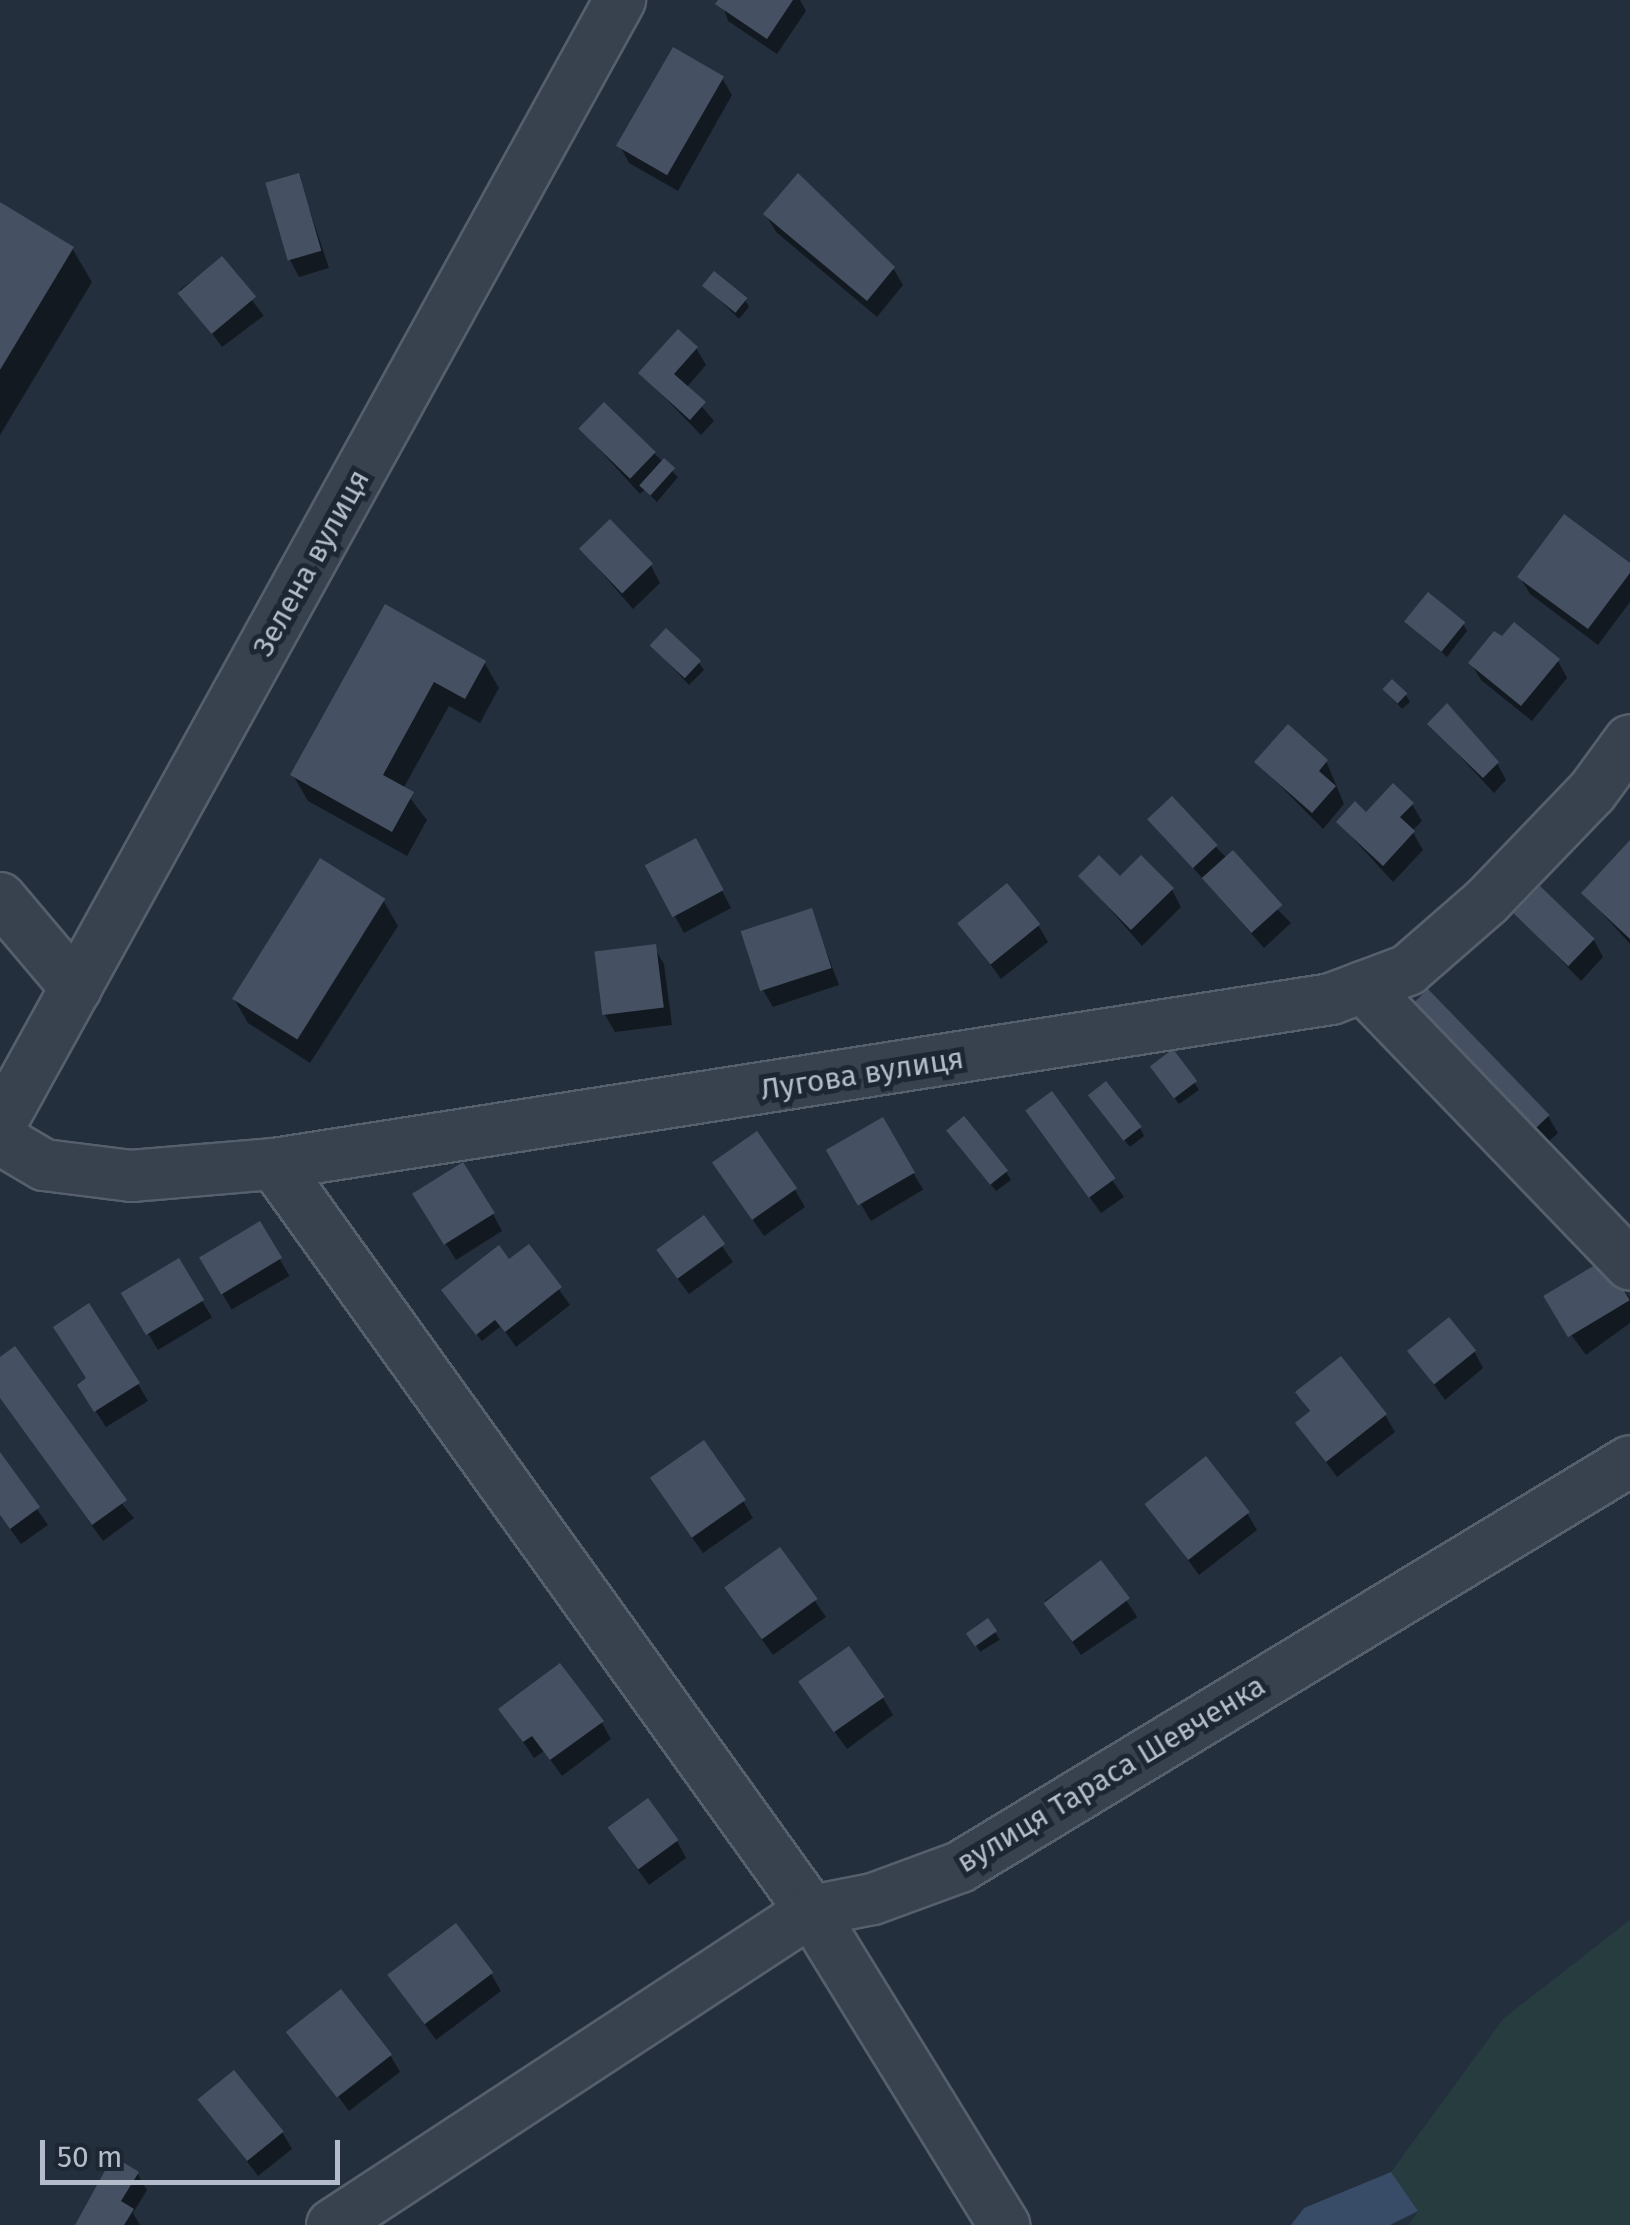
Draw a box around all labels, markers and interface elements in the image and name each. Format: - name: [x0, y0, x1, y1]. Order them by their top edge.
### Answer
- street label: Зелена вулиця: [245, 463, 377, 663]
- street label: Лугова вулиця: [758, 1040, 966, 1108]
- street label: вулиця Тараса Шевченка: [950, 1668, 1272, 1880]
- scale bar: [45, 2120, 345, 2182]
- text: 50 m: [57, 2139, 122, 2175]

